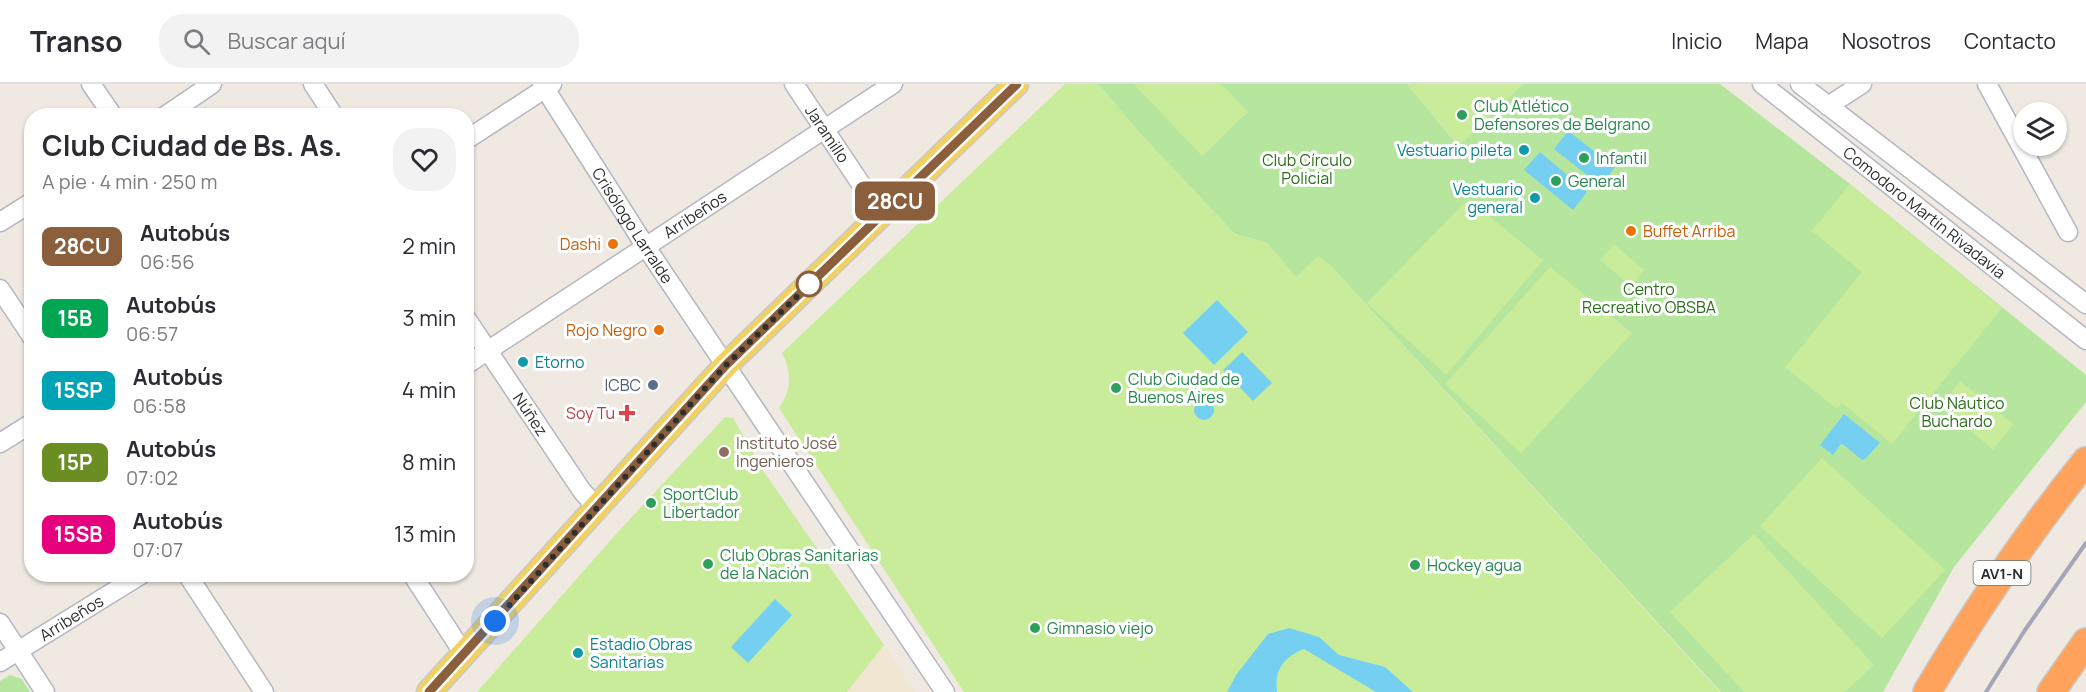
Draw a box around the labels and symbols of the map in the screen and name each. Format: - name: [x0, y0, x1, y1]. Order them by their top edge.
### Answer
- place label: Club Atlético Defensores de Belgrano: [1474, 95, 1650, 135]
- street label: Jaramillo: [800, 101, 855, 167]
- marker: Club Atlético Defensores de Belgrano: [1455, 108, 1469, 122]
- place label: Vestuario pileta: [1397, 139, 1512, 161]
- street label: Comodoro Martín Rivadavia: [1839, 141, 2010, 283]
- marker: Vestuario pileta: [1517, 143, 1531, 157]
- place label: Infantil: [1596, 147, 1647, 169]
- park label: Club Círculo Policial: [1262, 149, 1352, 189]
- marker: Infantil: [1577, 151, 1591, 165]
- street label: Crisólogo Larralde: [587, 163, 678, 288]
- place label: General: [1568, 170, 1625, 192]
- marker: General: [1549, 174, 1563, 188]
- place label: Vestuario general: [1453, 178, 1523, 218]
- line badge: 28CU: [853, 182, 937, 220]
- street label: Arribeños: [659, 186, 731, 243]
- marker: Vestuario general: [1528, 191, 1542, 205]
- place label: Buffet Arriba: [1643, 220, 1735, 242]
- marker: Buffet Arriba: [1624, 224, 1638, 238]
- place label: Dashi: [560, 233, 601, 255]
- marker: Dashi: [606, 237, 620, 251]
- unlabelled marker: [796, 271, 822, 297]
- park label: Centro Recreativo OBSBA: [1582, 278, 1716, 318]
- place label: Rojo Negro: [566, 319, 647, 341]
- marker: Rojo Negro: [652, 323, 666, 337]
- place label: Etorno: [535, 351, 584, 373]
- marker: Etorno: [516, 355, 530, 369]
- place label: Club Ciudad de Buenos Aires: [1128, 368, 1240, 408]
- place label: ICBC: [605, 374, 641, 396]
- marker: ICBC: [646, 378, 660, 392]
- marker: Club Ciudad de Buenos Aires: [1109, 381, 1123, 395]
- street label: Núñez: [508, 388, 553, 440]
- park label: Club Náutico Buchardo: [1910, 392, 2004, 432]
- place label: Soy Tu: [566, 402, 615, 424]
- marker: Soy Tu: [620, 406, 634, 420]
- place label: Instituto José Ingenieros: [736, 432, 837, 472]
- marker: Instituto José Ingenieros: [717, 445, 731, 459]
- place label: SportClub Libertador: [663, 483, 740, 523]
- marker: SportClub Libertador: [644, 496, 658, 510]
- place label: Club Obras Sanitarias de la Nación: [720, 544, 878, 584]
- place label: Hockey agua: [1427, 554, 1522, 576]
- marker: Club Obras Sanitarias de la Nación: [701, 557, 715, 571]
- marker: Hockey agua: [1408, 558, 1422, 572]
- road number: AV1-N: [1974, 561, 2030, 585]
- street label: Arribeños: [35, 590, 108, 646]
- your location: [480, 606, 510, 636]
- place label: Gimnasio viejo: [1047, 617, 1153, 639]
- marker: Gimnasio viejo: [1028, 621, 1042, 635]
- place label: Estadio Obras Sanitarias: [590, 633, 692, 673]
- marker: Estadio Obras Sanitarias: [571, 646, 585, 660]

